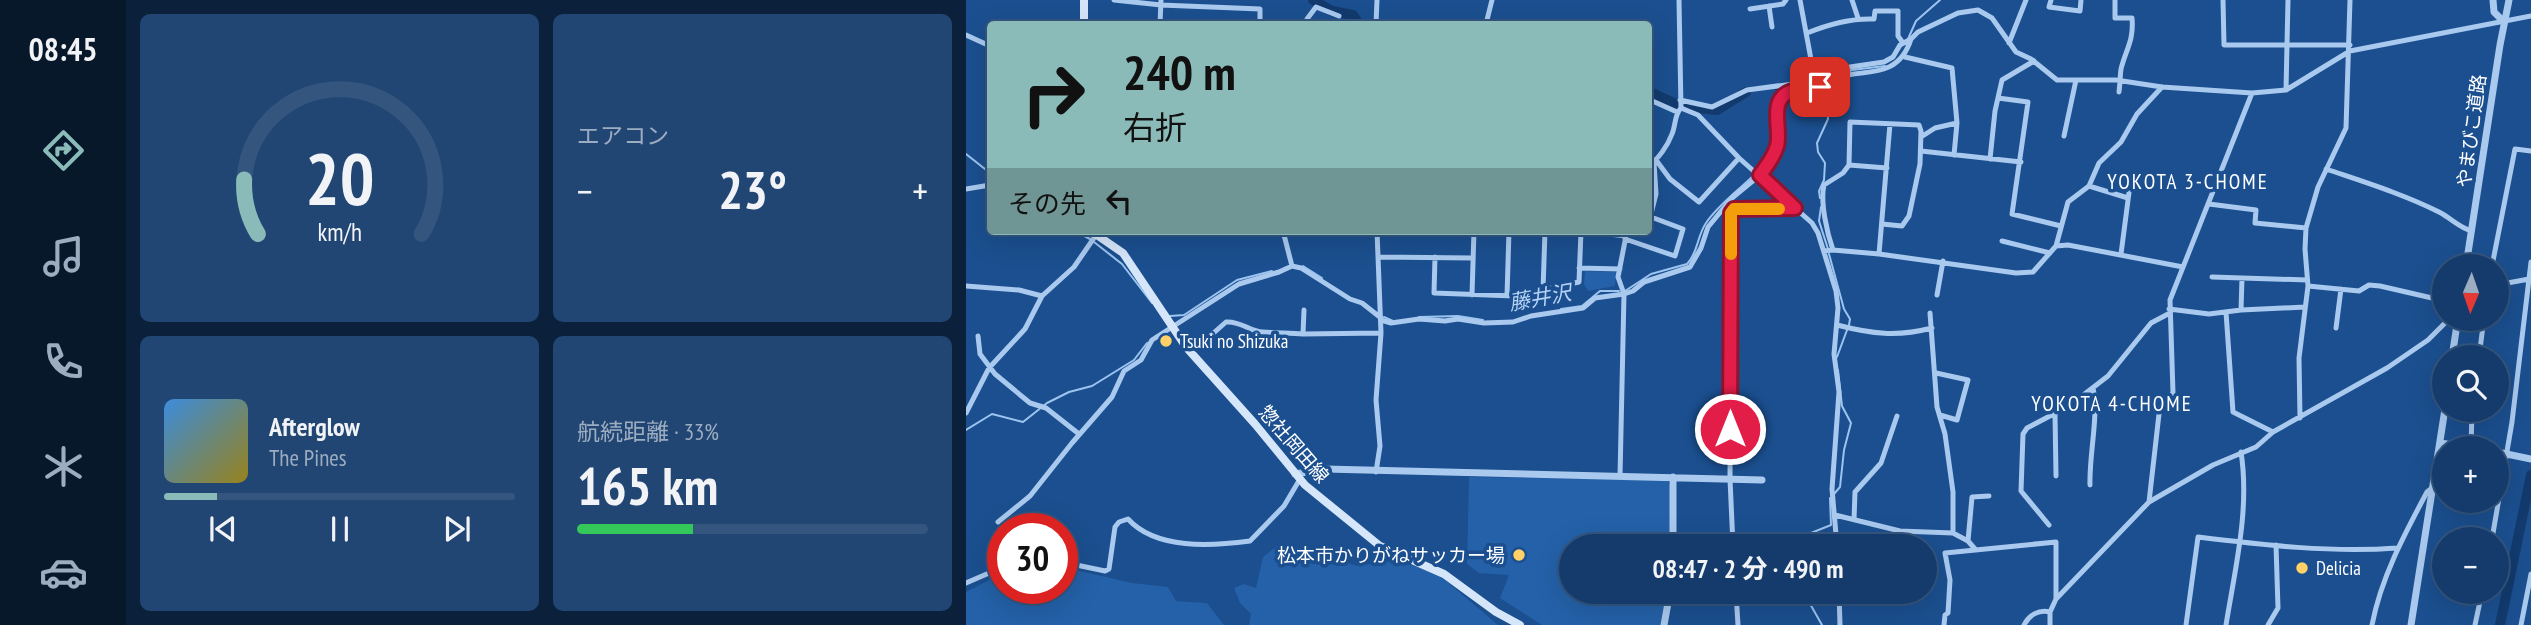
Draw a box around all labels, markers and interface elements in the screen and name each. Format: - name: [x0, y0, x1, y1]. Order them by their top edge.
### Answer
- text: 08:45: [28, 28, 98, 70]
- text: 240 m: [1123, 40, 1236, 104]
- icon: right: [1008, 49, 1099, 140]
- pin: [1790, 57, 1850, 117]
- icon: arrive: [1801, 68, 1839, 106]
- street label: やまびこ道路: [2451, 73, 2491, 189]
- text: 右折: [1123, 106, 1187, 148]
- text: エアコン: [577, 121, 669, 150]
- icon: directions: [39, 126, 88, 175]
- text: 20: [305, 130, 374, 224]
- text: 23°: [718, 156, 787, 223]
- text: −: [577, 166, 593, 215]
- text: +: [912, 166, 928, 215]
- district label: YOKOTA 3-CHOME: [2107, 168, 2269, 195]
- icon: left: [1100, 182, 1138, 220]
- text: その先: [1008, 187, 1086, 220]
- text: km/h: [317, 216, 362, 248]
- icon: music: [39, 232, 88, 281]
- north arrow: [2432, 254, 2510, 331]
- map controls: [2432, 254, 2509, 604]
- water label: 藤井沢: [1507, 278, 1576, 316]
- place label: Tsuki no Shizuka: [1180, 329, 1288, 353]
- marker: Tsuki no Shizuka: [1158, 333, 1174, 349]
- icon: phone: [39, 337, 88, 386]
- button: search: [2432, 345, 2509, 422]
- district label: YOKOTA 4-CHOME: [2031, 390, 2193, 417]
- position arrow: [1693, 392, 1767, 466]
- street label: 惣社岡田線: [1254, 400, 1334, 488]
- text: Afterglow: [269, 410, 360, 443]
- text: 航続距離 · 33%: [577, 417, 719, 446]
- button: +: [2432, 436, 2509, 513]
- icon: climate: [39, 442, 88, 491]
- text: The Pines: [269, 443, 347, 472]
- text: 165 km: [577, 452, 718, 519]
- icon: previous: [204, 510, 242, 548]
- icon: pause: [321, 510, 359, 548]
- icon: next: [438, 510, 476, 548]
- speed limit sign: 30: [987, 513, 1078, 604]
- button: −: [2432, 527, 2509, 604]
- place label: 松本市かりがねサッカー場: [1277, 543, 1505, 567]
- marker: 松本市かりがねサッカー場: [1511, 547, 1527, 563]
- icon: car: [39, 548, 88, 597]
- text: 08:47 · 2 分 · 490 m: [1652, 552, 1844, 585]
- place label: Delicia: [2316, 556, 2361, 580]
- marker: Delicia: [2294, 560, 2310, 576]

